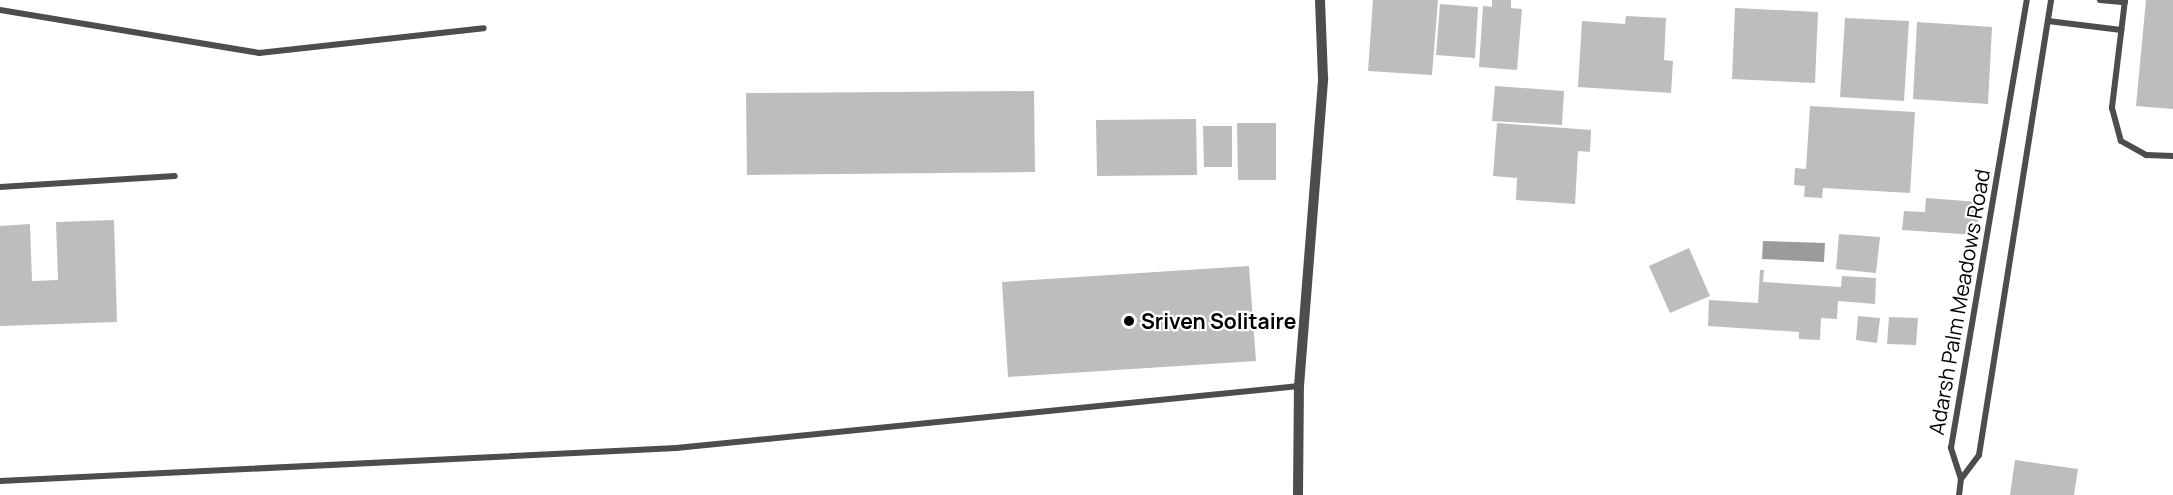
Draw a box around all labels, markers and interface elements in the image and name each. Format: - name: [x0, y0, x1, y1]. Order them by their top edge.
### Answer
- street label: Adarsh Palm Meadows Road: [1923, 167, 1995, 437]
- place label: Sriven Solitaire: [1141, 308, 1296, 334]
- marker: Sriven Solitaire: [1122, 314, 1136, 328]

